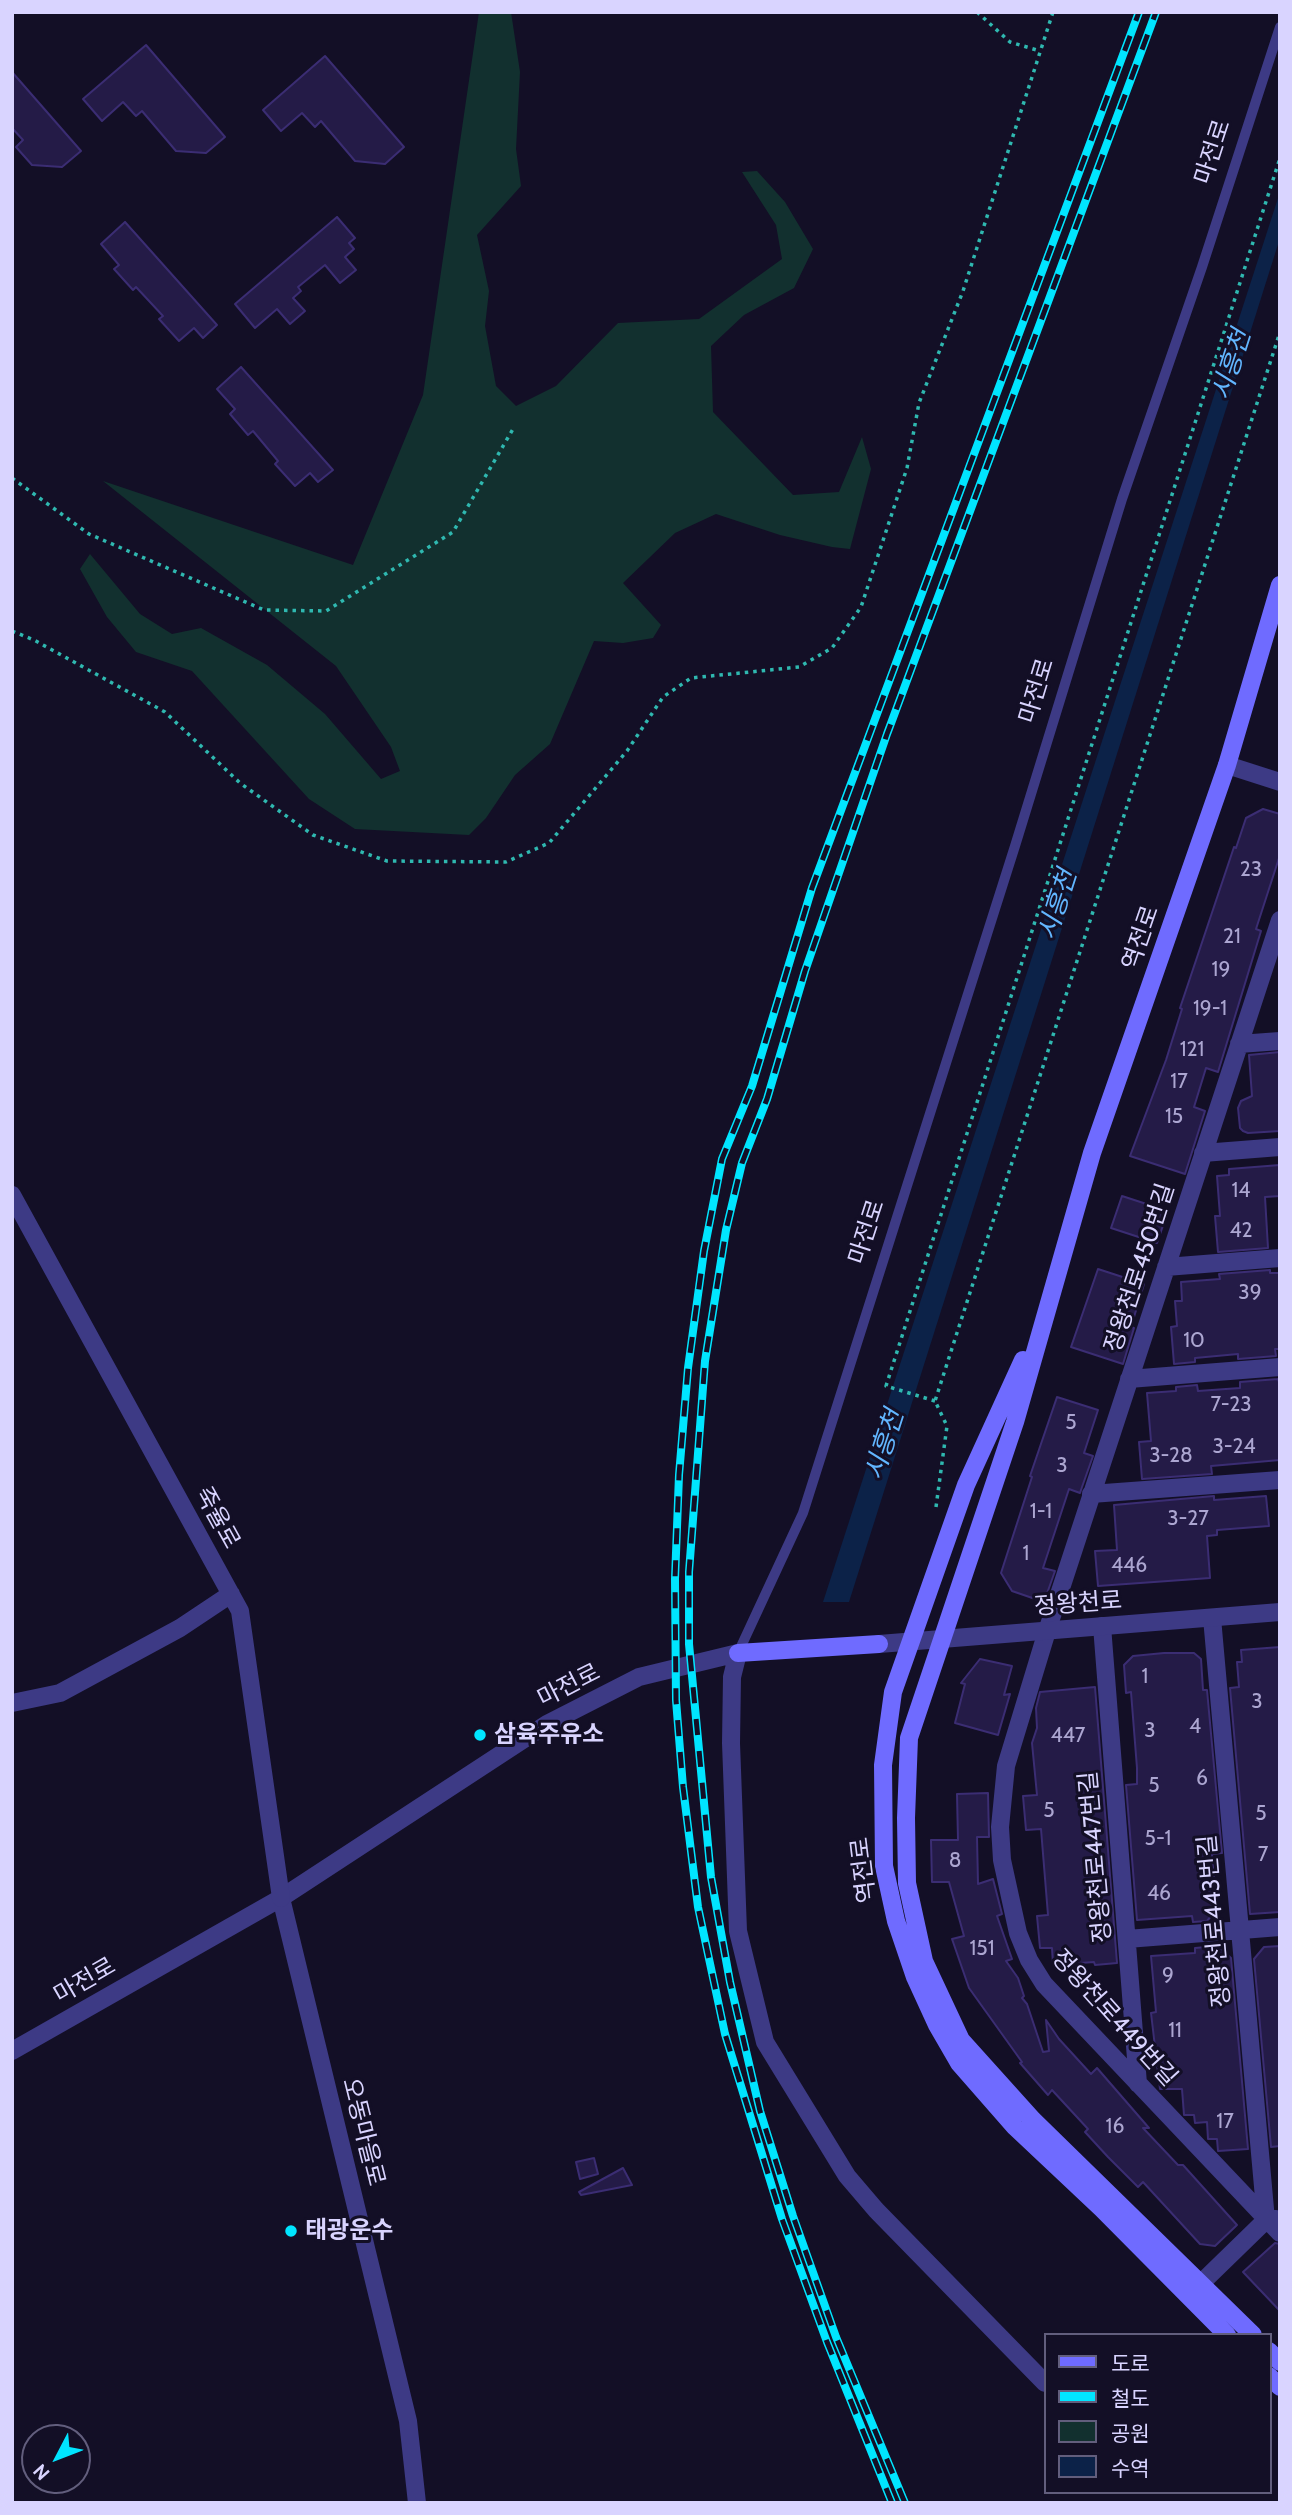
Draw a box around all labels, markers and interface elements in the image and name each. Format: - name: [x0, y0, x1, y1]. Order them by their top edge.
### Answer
- street label: 마전로: [1189, 116, 1237, 188]
- water label: 시흥천: [1206, 326, 1258, 404]
- street label: 마전로: [1014, 655, 1060, 727]
- house number: 23: [1240, 857, 1262, 883]
- water label: 시흥천: [1032, 866, 1084, 944]
- street label: 역전로: [1117, 902, 1165, 974]
- house number: 21: [1223, 924, 1241, 950]
- house number: 19: [1212, 957, 1230, 983]
- house number: 19-1: [1193, 996, 1227, 1022]
- house number: 121: [1180, 1037, 1204, 1063]
- house number: 17: [1170, 1069, 1188, 1095]
- house number: 15: [1165, 1104, 1183, 1130]
- house number: 14: [1232, 1178, 1250, 1204]
- street label: 정왕천로450번길: [1099, 1180, 1181, 1356]
- street label: 마전로: [843, 1196, 891, 1268]
- house number: 42: [1229, 1218, 1253, 1244]
- house number: 39: [1238, 1280, 1262, 1306]
- house number: 10: [1183, 1328, 1205, 1354]
- house number: 7-23: [1210, 1392, 1252, 1418]
- water label: 시흥천: [859, 1406, 911, 1484]
- house number: 5: [1065, 1410, 1077, 1436]
- house number: 3-24: [1212, 1434, 1256, 1460]
- house number: 3-28: [1149, 1443, 1193, 1469]
- house number: 3: [1056, 1453, 1068, 1479]
- street label: 죽율로: [188, 1482, 246, 1554]
- house number: 1-1: [1030, 1499, 1052, 1525]
- house number: 3-27: [1167, 1506, 1209, 1532]
- house number: 1: [1023, 1541, 1029, 1567]
- house number: 446: [1111, 1553, 1147, 1579]
- street label: 정왕천로: [1033, 1587, 1123, 1621]
- street label: 마전로: [533, 1658, 605, 1714]
- house number: 1: [1142, 1664, 1148, 1690]
- house number: 3: [1251, 1689, 1263, 1715]
- house number: 4: [1189, 1714, 1201, 1740]
- house number: 3: [1144, 1718, 1156, 1744]
- place label: 삼육주유소: [494, 1721, 604, 1749]
- house number: 447: [1051, 1723, 1085, 1749]
- marker: 삼육주유소: [472, 1727, 488, 1743]
- house number: 6: [1196, 1766, 1208, 1792]
- street label: 정왕천로447번길: [1074, 1770, 1118, 1944]
- house number: 5: [1148, 1773, 1160, 1799]
- house number: 5: [1043, 1798, 1055, 1824]
- house number: 5: [1255, 1801, 1267, 1827]
- house number: 5-1: [1145, 1826, 1171, 1852]
- street label: 정왕천로443번길: [1193, 1833, 1237, 2009]
- street label: 역전로: [846, 1835, 882, 1905]
- house number: 7: [1258, 1842, 1268, 1868]
- house number: 8: [949, 1848, 961, 1874]
- house number: 46: [1147, 1881, 1171, 1907]
- house number: 151: [969, 1936, 995, 1962]
- street label: 정왕천로449번길: [1045, 1944, 1183, 2092]
- street label: 마전로: [49, 1952, 121, 2010]
- house number: 9: [1162, 1963, 1174, 1989]
- house number: 11: [1168, 2018, 1182, 2044]
- street label: 오동마을로: [336, 2075, 390, 2189]
- house number: 17: [1216, 2109, 1234, 2135]
- house number: 16: [1106, 2114, 1124, 2140]
- place label: 태광운수: [305, 2217, 393, 2245]
- marker: 태광운수: [283, 2223, 299, 2239]
- legend: [1044, 2333, 1271, 2494]
- text: 도로: [1111, 2351, 1150, 2376]
- text: 철도: [1111, 2386, 1150, 2411]
- text: 공원: [1111, 2421, 1150, 2446]
- north arrow: [21, 2424, 91, 2494]
- text: 수역: [1111, 2456, 1150, 2481]
- text: N: [28, 2459, 55, 2485]

